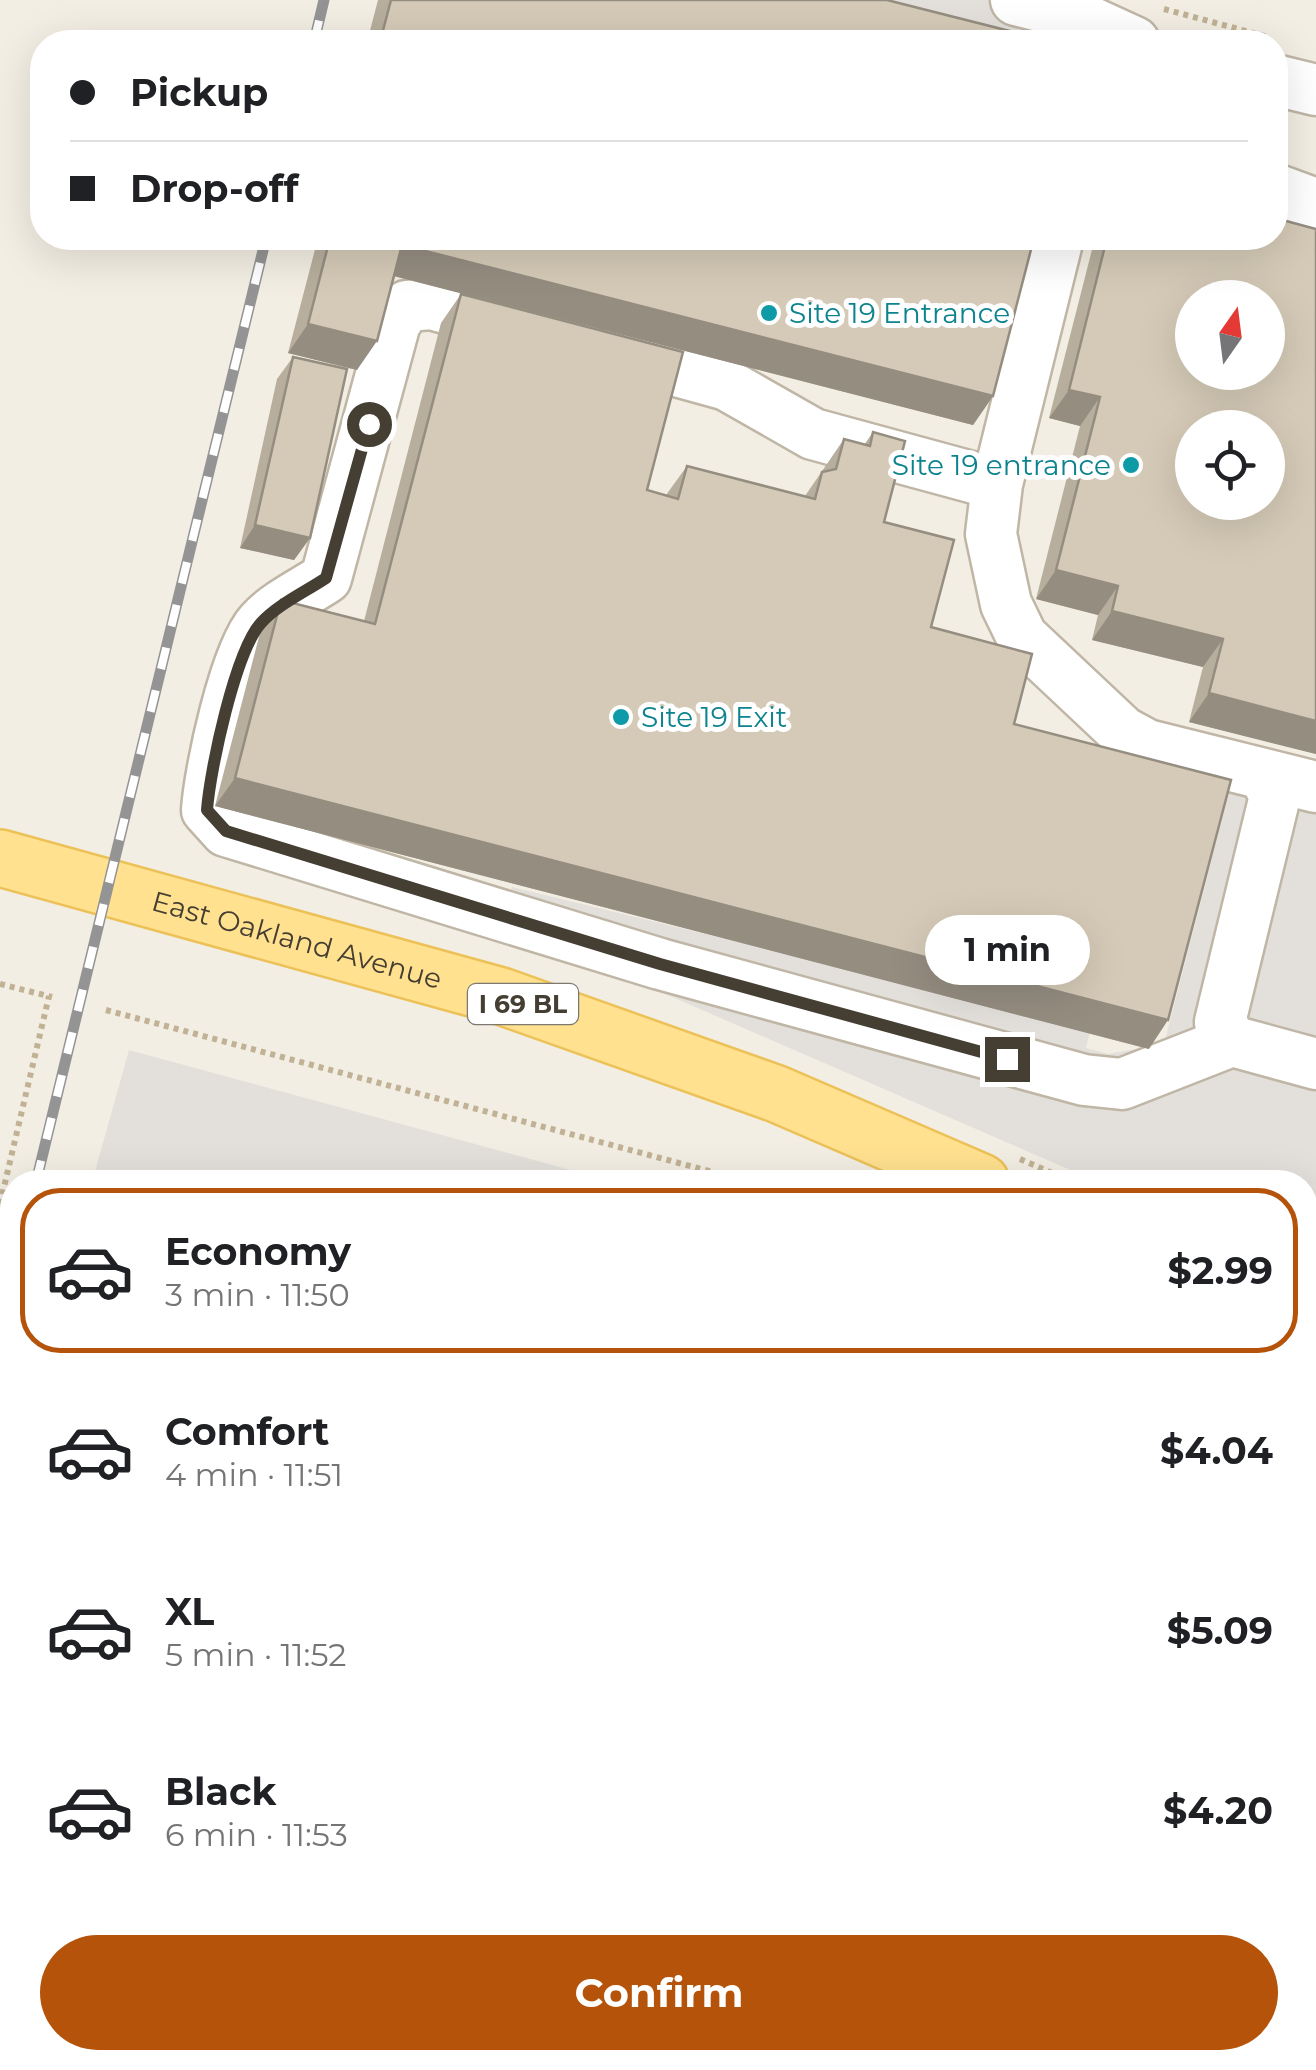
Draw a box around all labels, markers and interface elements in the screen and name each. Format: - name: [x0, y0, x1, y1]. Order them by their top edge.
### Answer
- text: Pickup: [130, 69, 268, 116]
- text: Drop-off: [130, 165, 299, 212]
- north arrow: [1175, 280, 1285, 390]
- map controls: [1175, 280, 1285, 520]
- place label: Site 19 Entrance: [789, 296, 1010, 330]
- marker: Site 19 Entrance: [758, 302, 780, 324]
- route start: [347, 402, 392, 447]
- button: locate: [1175, 410, 1285, 520]
- place label: Site 19 entrance: [892, 448, 1111, 482]
- marker: Site 19 entrance: [1120, 454, 1142, 476]
- place label: Site 19 Exit: [641, 700, 787, 734]
- marker: Site 19 Exit: [610, 706, 632, 728]
- street label: East Oakland Avenue: [148, 884, 446, 996]
- callout: 1 min: [924, 914, 1090, 984]
- text: 1 min: [964, 930, 1051, 969]
- road number: I 69 BL: [468, 984, 578, 1024]
- route end: [985, 1037, 1030, 1082]
- icon: car: [45, 1226, 135, 1316]
- text: Economy: [165, 1228, 351, 1275]
- text: $2.99: [1168, 1247, 1273, 1294]
- text: 3 min · 11:50: [165, 1275, 350, 1314]
- icon: car: [45, 1406, 135, 1496]
- text: Comfort: [165, 1408, 329, 1455]
- text: $4.04: [1160, 1427, 1273, 1474]
- text: 4 min · 11:51: [165, 1455, 343, 1494]
- icon: car: [45, 1586, 135, 1676]
- text: XL: [165, 1588, 214, 1635]
- text: $5.09: [1167, 1607, 1273, 1654]
- text: 5 min · 11:52: [165, 1635, 347, 1674]
- icon: car: [45, 1766, 135, 1856]
- text: Black: [165, 1768, 276, 1815]
- text: $4.20: [1163, 1787, 1273, 1834]
- text: 6 min · 11:53: [165, 1815, 348, 1854]
- button: Confirm: [40, 1935, 1278, 2050]

